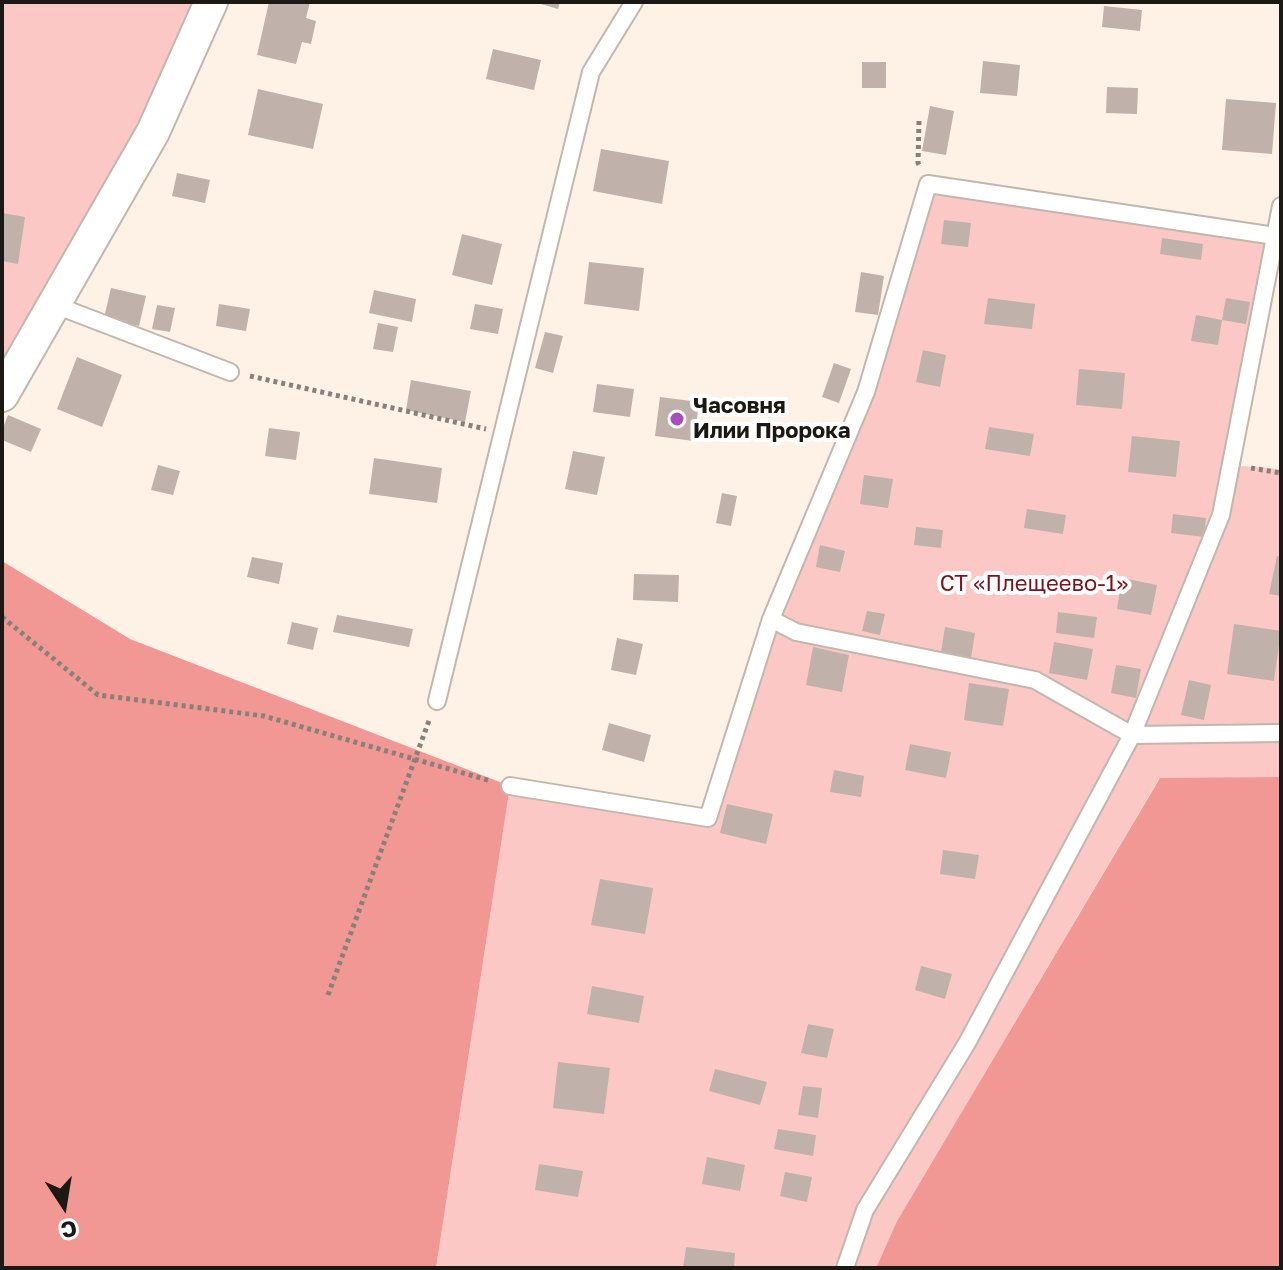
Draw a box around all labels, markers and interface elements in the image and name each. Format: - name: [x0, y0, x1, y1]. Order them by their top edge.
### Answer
- place label: Часовня Илии Пророка: [693, 393, 850, 444]
- marker: Часовня Илии Пророка: [668, 410, 686, 428]
- park label: СТ «Плещеево-1»: [940, 571, 1128, 597]
- north arrow: [24, 1166, 104, 1246]
- text: С: [59, 1215, 80, 1245]

